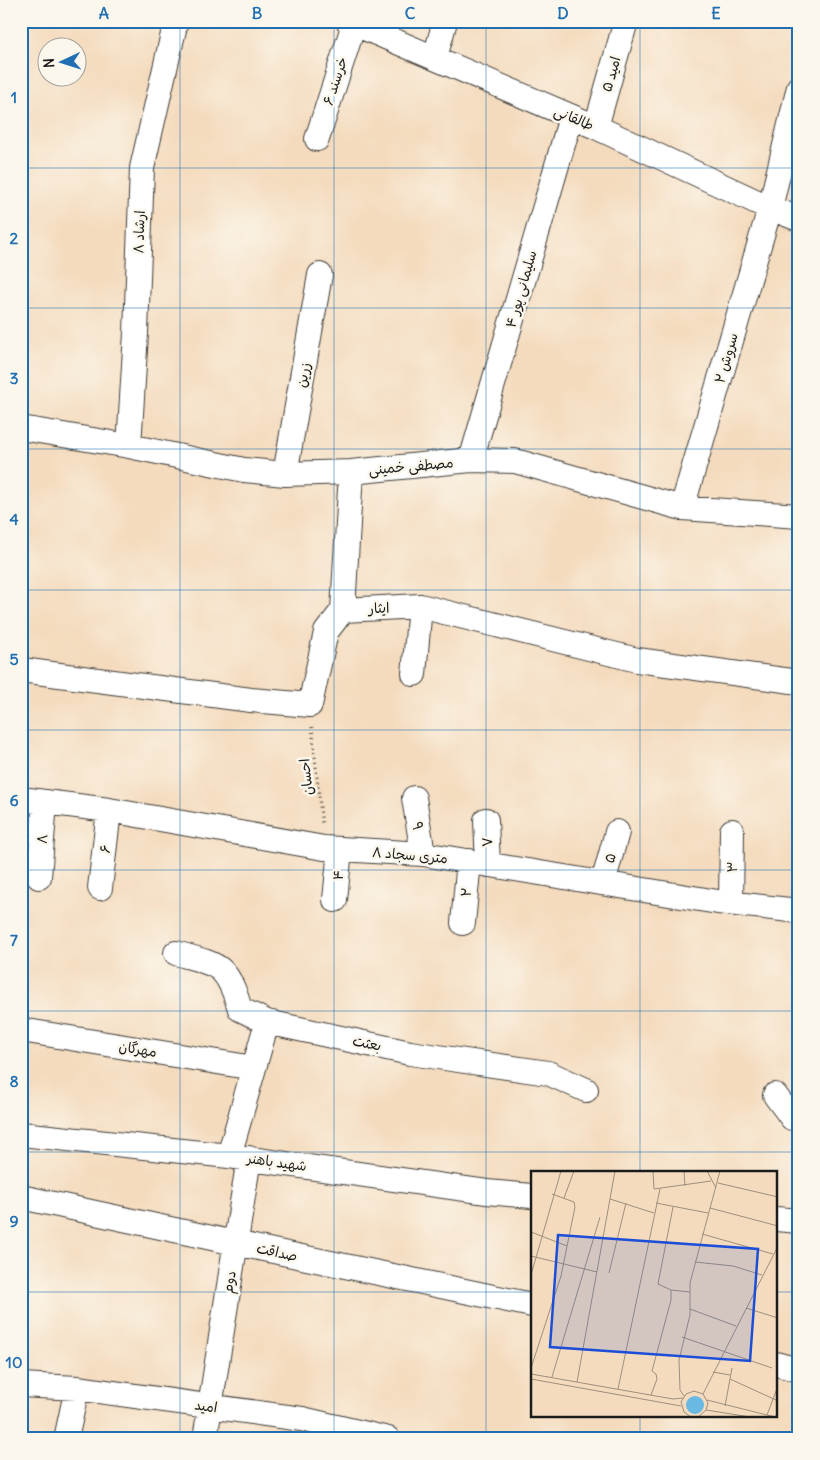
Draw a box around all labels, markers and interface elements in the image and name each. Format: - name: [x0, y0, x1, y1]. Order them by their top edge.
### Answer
- text: A: [99, 3, 109, 23]
- text: B: [252, 3, 263, 23]
- text: C: [405, 3, 416, 23]
- text: D: [557, 3, 569, 23]
- text: E: [711, 3, 721, 23]
- north arrow: [38, 38, 88, 88]
- street label: امید ۵: [597, 54, 625, 94]
- street label: خرسند ۶: [319, 55, 351, 107]
- text: N: [40, 57, 58, 68]
- text: 1: [11, 87, 17, 107]
- street label: طالقانی: [551, 102, 597, 134]
- street label: ارشاد ۸: [129, 210, 149, 254]
- text: 2: [10, 228, 19, 248]
- street label: سلیمانی پور ۴: [501, 248, 542, 330]
- street label: سروش ۲: [710, 331, 743, 386]
- street label: زرین: [292, 361, 314, 389]
- text: 3: [9, 368, 19, 388]
- street label: مصطفی خمینی: [368, 453, 454, 479]
- text: 4: [9, 509, 19, 529]
- street label: ایثار: [367, 598, 390, 618]
- text: 5: [9, 649, 19, 669]
- street label: احسان: [295, 758, 317, 796]
- text: 6: [9, 790, 19, 810]
- street label: ۹: [408, 820, 428, 832]
- street label: ۸: [33, 833, 51, 845]
- street label: ۷: [478, 837, 496, 847]
- street label: ۸ متری سجاد: [371, 843, 449, 867]
- street label: ۶: [96, 844, 114, 854]
- street label: ۵: [600, 851, 620, 865]
- street label: ۳: [723, 861, 741, 873]
- street label: ۴: [329, 869, 347, 881]
- street label: ۲: [457, 886, 475, 898]
- text: 7: [10, 930, 18, 950]
- street label: بعثت: [351, 1031, 383, 1055]
- street label: مهرگان: [118, 1037, 158, 1061]
- text: 8: [9, 1071, 19, 1091]
- street label: شهید باهنر: [245, 1149, 308, 1175]
- inset map: [531, 1171, 778, 1418]
- text: 9: [9, 1211, 19, 1231]
- street label: صداقت: [255, 1239, 299, 1265]
- street label: دوم: [218, 1269, 242, 1295]
- text: 10: [6, 1352, 22, 1372]
- street label: امید: [193, 1395, 219, 1417]

